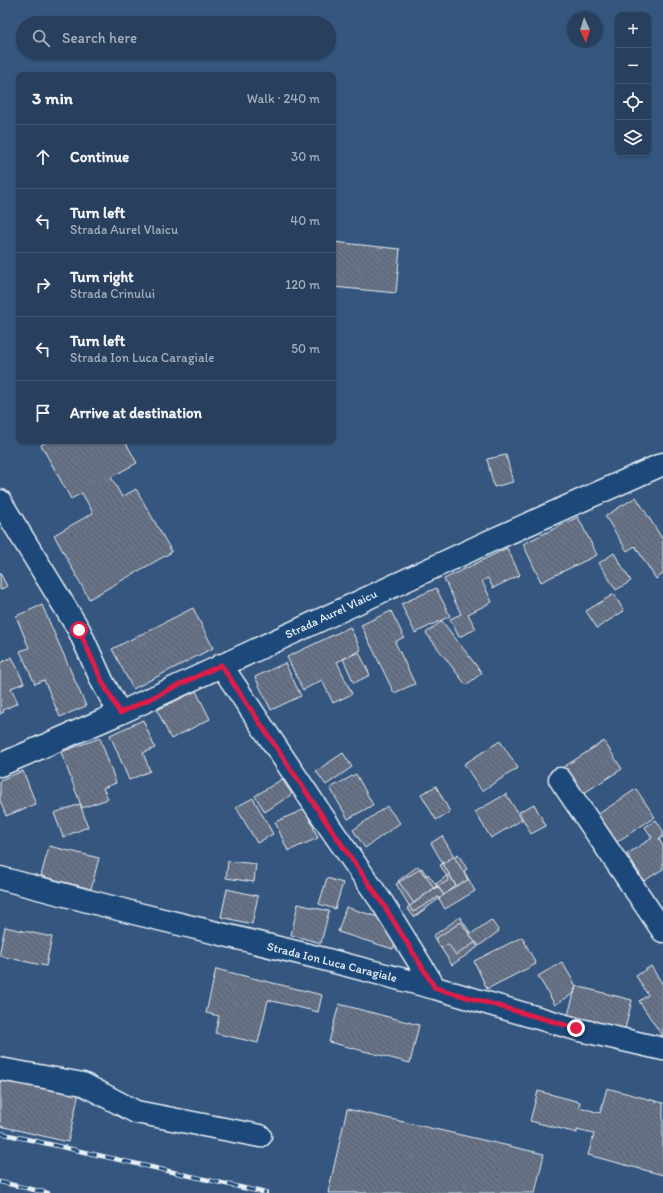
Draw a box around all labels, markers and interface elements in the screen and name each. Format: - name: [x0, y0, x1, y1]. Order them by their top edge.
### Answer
- north arrow: [567, 12, 603, 48]
- map controls: [615, 12, 651, 156]
- button: +: [615, 12, 651, 48]
- search box: [16, 16, 336, 60]
- icon: search: [30, 27, 52, 49]
- text: Search here: [62, 29, 137, 47]
- button: −: [615, 48, 651, 84]
- button: locate: [615, 84, 651, 120]
- text: 3 min: [32, 88, 73, 108]
- text: Walk · 240 m: [247, 91, 320, 106]
- button: layers: [615, 120, 651, 156]
- icon: ahead: [32, 146, 54, 168]
- text: Continue: [70, 148, 129, 166]
- text: 30 m: [291, 149, 320, 164]
- text: Turn left: [70, 204, 125, 222]
- icon: left: [32, 210, 54, 232]
- text: 40 m: [290, 213, 320, 228]
- text: Strada Aurel Vlaicu: [70, 222, 178, 237]
- text: Turn right: [70, 268, 134, 286]
- icon: right: [32, 274, 54, 296]
- text: 120 m: [285, 277, 320, 292]
- text: Strada Crinului: [70, 286, 155, 301]
- text: Turn left: [70, 332, 125, 350]
- icon: left: [32, 338, 54, 360]
- text: 50 m: [291, 341, 320, 356]
- text: Strada Ion Luca Caragiale: [70, 350, 215, 365]
- icon: arrive: [32, 402, 54, 424]
- text: Arrive at destination: [70, 404, 202, 422]
- street label: Strada Aurel Vlaicu: [283, 586, 380, 641]
- route start: [70, 621, 88, 639]
- street label: Strada Ion Luca Caragiale: [266, 939, 399, 985]
- route end: [567, 1019, 585, 1037]

